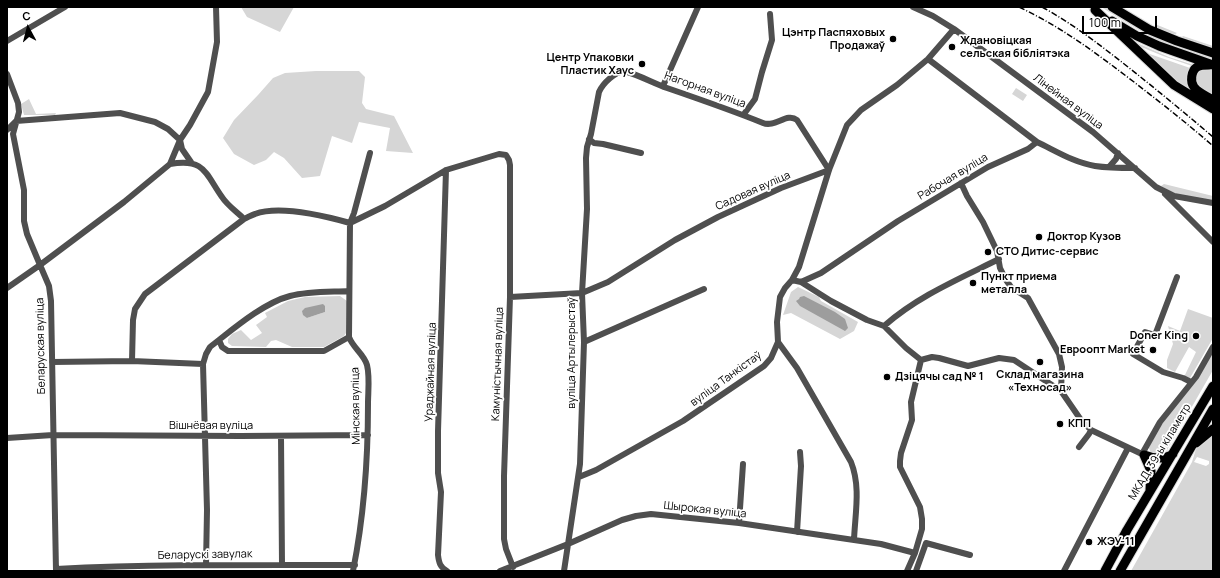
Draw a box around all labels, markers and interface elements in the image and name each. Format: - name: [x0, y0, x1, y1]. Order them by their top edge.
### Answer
- north arrow: [8, 8, 48, 48]
- text: С: [22, 8, 31, 24]
- scale bar: [1084, 8, 1159, 34]
- text: 100 m: [1089, 14, 1121, 31]
- place label: Цэнтр Паспяховых Продажаў: [782, 26, 885, 52]
- marker: Цэнтр Паспяховых Продажаў: [888, 34, 898, 44]
- place label: Ждановіцкая сельская бібліятэка: [960, 34, 1070, 60]
- marker: Ждановіцкая сельская бібліятэка: [947, 42, 957, 52]
- place label: Центр Упаковки Пластик Хаус: [547, 51, 634, 77]
- marker: Центр Упаковки Пластик Хаус: [637, 59, 647, 69]
- street label: Нагорная вуліца: [662, 69, 748, 111]
- street label: Лінейная вуліца: [1031, 72, 1105, 132]
- street label: Рабочая вуліца: [916, 151, 990, 203]
- street label: Садовая вуліца: [713, 169, 793, 213]
- place label: Доктор Кузов: [1047, 230, 1121, 244]
- marker: Доктор Кузов: [1034, 232, 1044, 242]
- place label: СТО Дитис-сервис: [996, 245, 1099, 259]
- marker: СТО Дитис-сервис: [983, 247, 993, 257]
- place label: Пункт приема металла: [981, 270, 1057, 296]
- marker: Пункт приема металла: [968, 278, 978, 288]
- street label: вуліца Артылерыстаў: [565, 297, 579, 409]
- street label: Беларуская вуліца: [34, 298, 48, 394]
- street label: Камуністычная вуліца: [489, 307, 507, 421]
- street label: Ураджайная вуліца: [423, 322, 439, 422]
- place label: Doner King: [1130, 329, 1188, 343]
- marker: Doner King: [1191, 331, 1201, 341]
- place label: Евроопт Market: [1060, 343, 1145, 357]
- marker: Евроопт Market: [1148, 345, 1158, 355]
- street label: вуліца Танкістаў: [688, 349, 764, 409]
- marker: Склад магазина «Техносад»: [1035, 357, 1045, 367]
- street label: Мінская вуліца: [349, 367, 363, 445]
- place label: Склад магазина «Техносад»: [996, 368, 1084, 394]
- place label: Дзіцячы сад № 1: [895, 370, 984, 384]
- marker: Дзіцячы сад № 1: [882, 372, 892, 382]
- street label: МКАД, 39-ы кіламетр: [1126, 401, 1194, 503]
- place label: КПП: [1068, 417, 1091, 431]
- street label: Вішнёвая вуліца: [169, 419, 253, 433]
- marker: КПП: [1055, 419, 1065, 429]
- street label: Шырокая вуліца: [663, 499, 747, 521]
- place label: ЖЭУ-11: [1097, 535, 1135, 549]
- marker: ЖЭУ-11: [1084, 537, 1094, 547]
- street label: Беларускі завулак: [158, 548, 252, 562]

